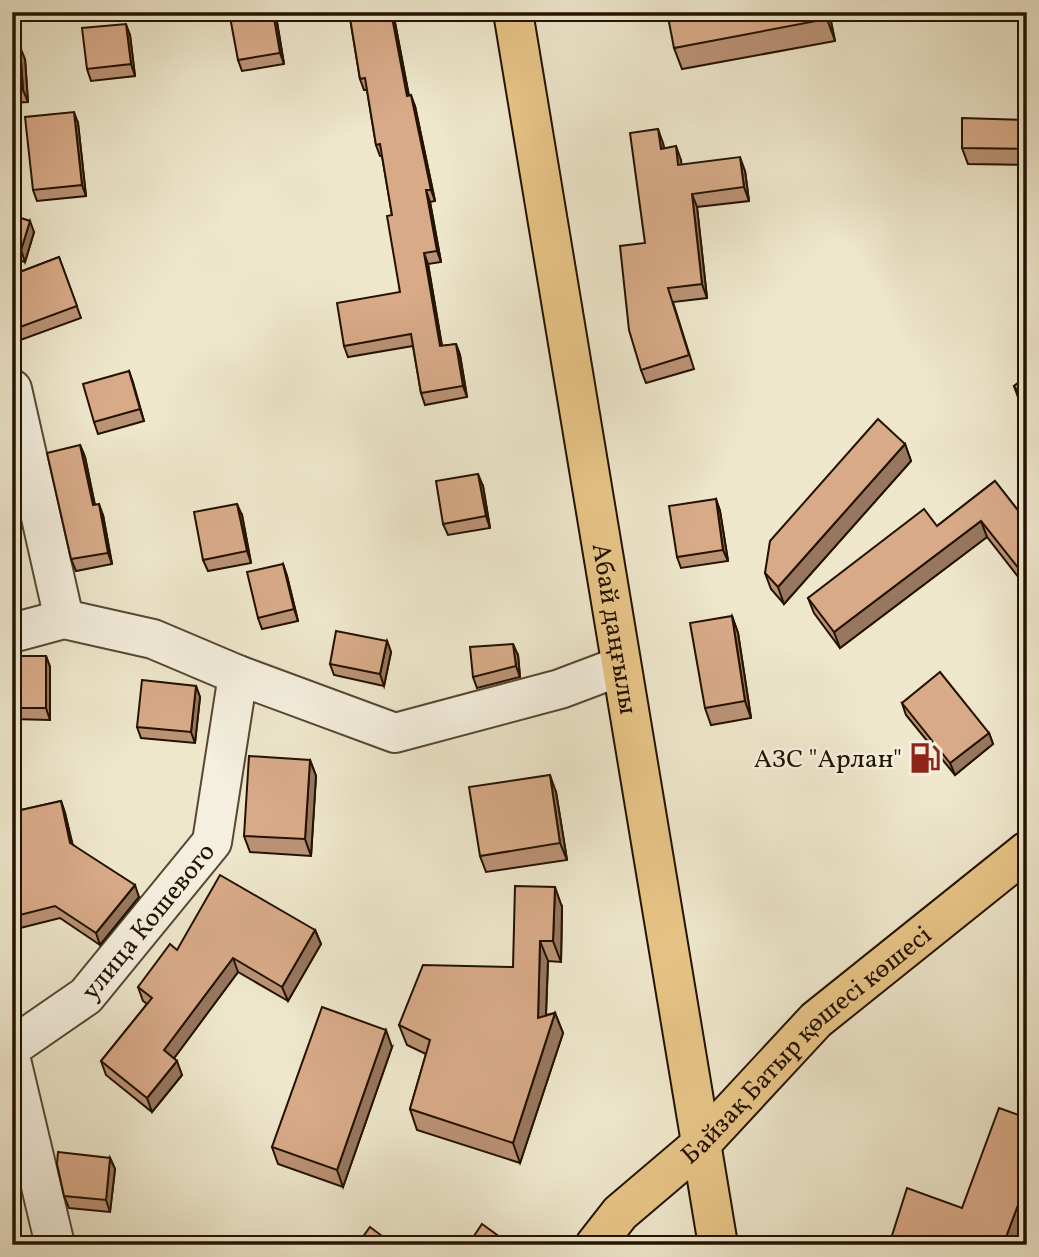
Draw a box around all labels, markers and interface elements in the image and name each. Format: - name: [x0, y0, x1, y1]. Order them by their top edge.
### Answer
- street label: Абай даңғылы: [582, 541, 645, 717]
- fuel station icon: АЗС "Арлан": [908, 741, 942, 775]
- place label: АЗС "Арлан": [754, 742, 902, 778]
- street label: улица Кошевого: [74, 836, 224, 1009]
- street label: Байзақ Батыр қөшесі көшесі: [674, 918, 940, 1174]

